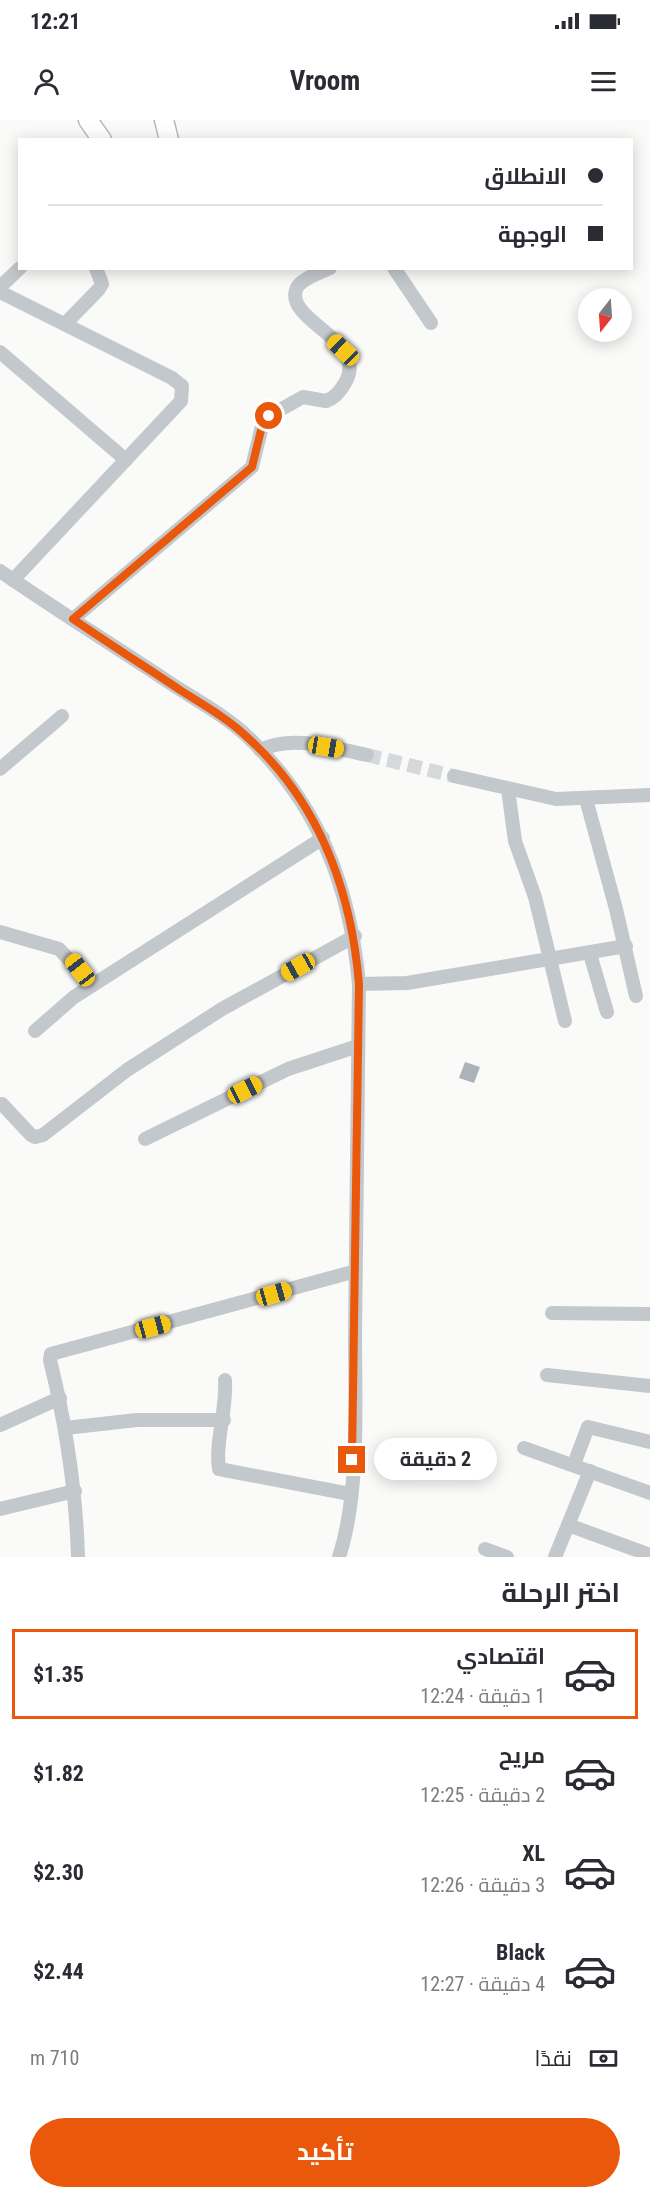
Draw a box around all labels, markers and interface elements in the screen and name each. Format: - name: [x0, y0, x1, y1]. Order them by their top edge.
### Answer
- text: 12:21: [30, 9, 81, 34]
- icon: person: [30, 65, 63, 98]
- text: Vroom: [290, 65, 360, 97]
- icon: menu: [587, 65, 620, 98]
- text: الانطلاق: [484, 164, 567, 189]
- text: الوجهة: [498, 222, 567, 247]
- north arrow: [578, 288, 632, 342]
- map controls: [578, 288, 632, 342]
- car: [324, 331, 362, 369]
- route start: [255, 402, 282, 429]
- car: [307, 735, 345, 759]
- car: [62, 950, 98, 990]
- car: [278, 950, 318, 984]
- car: [225, 1074, 265, 1106]
- car: [254, 1280, 294, 1308]
- car: [133, 1314, 173, 1340]
- callout: 2 دقيقة: [373, 1439, 496, 1481]
- route end: [338, 1446, 365, 1473]
- text: 2 دقيقة: [400, 1447, 471, 1471]
- text: اختر الرحلة: [502, 1577, 620, 1609]
- text: اقتصادي: [456, 1644, 545, 1669]
- icon: car: [563, 1647, 617, 1701]
- text: $1.35: [33, 1662, 84, 1687]
- text: 1 دقيقة · 12:24: [420, 1684, 545, 1708]
- text: مريح: [499, 1743, 545, 1768]
- icon: car: [563, 1746, 617, 1800]
- text: $1.82: [33, 1761, 84, 1786]
- text: 2 دقيقة · 12:25: [420, 1783, 545, 1807]
- text: XL: [522, 1841, 545, 1866]
- icon: car: [563, 1845, 617, 1899]
- text: $2.30: [33, 1860, 84, 1885]
- text: 3 دقيقة · 12:26: [420, 1873, 545, 1897]
- text: Black: [496, 1940, 545, 1965]
- icon: car: [563, 1944, 617, 1998]
- text: $2.44: [33, 1959, 84, 1984]
- text: 4 دقيقة · 12:27: [420, 1972, 545, 1996]
- icon: cash: [587, 2042, 620, 2075]
- text: 710 m: [30, 2046, 79, 2070]
- text: نقدًا: [534, 2046, 572, 2071]
- button: تأكيد: [30, 2118, 620, 2187]

